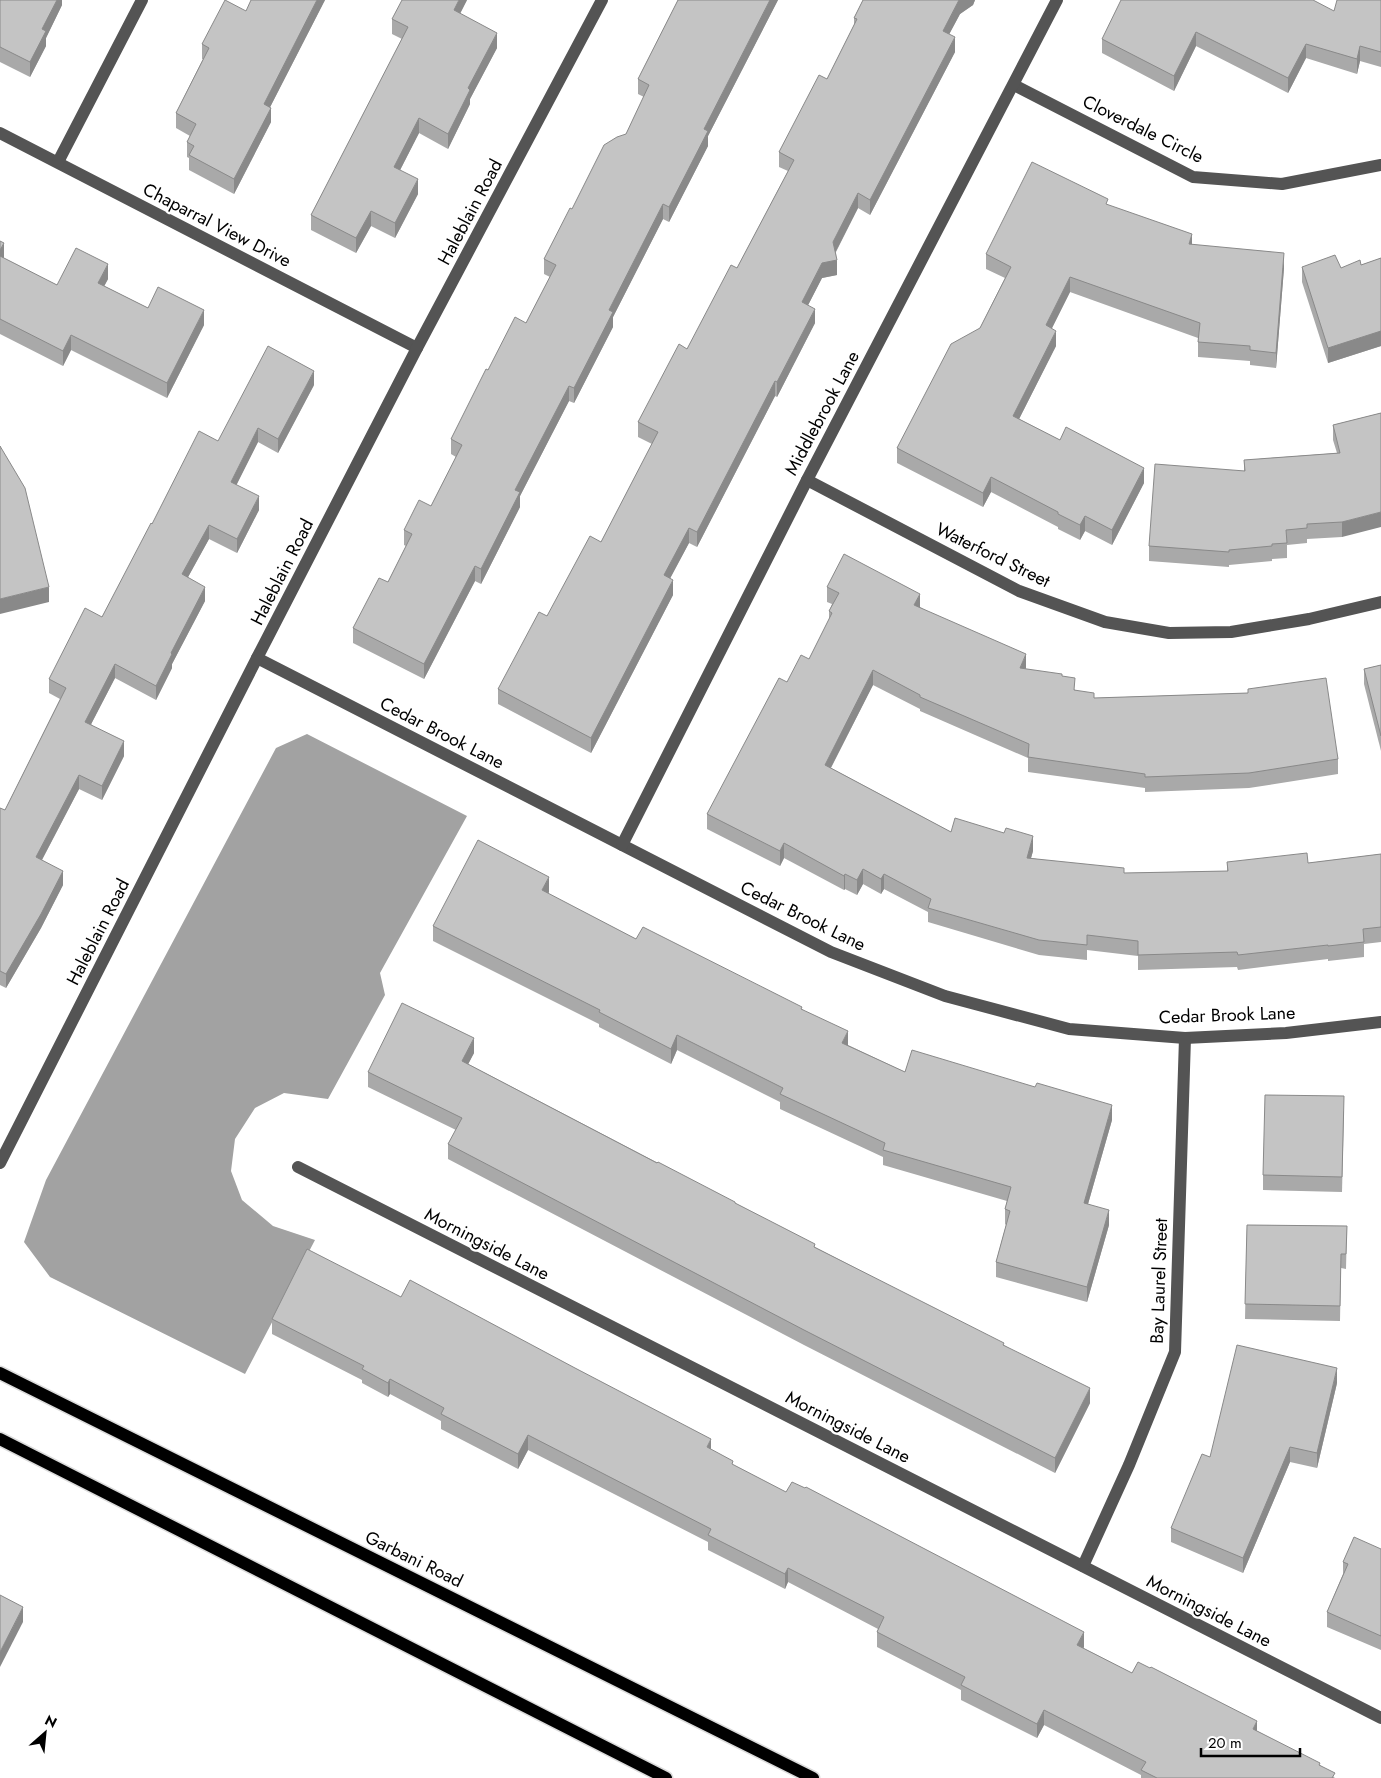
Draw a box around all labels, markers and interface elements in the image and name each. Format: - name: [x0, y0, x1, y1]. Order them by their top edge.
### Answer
- street label: Cloverdale Circle: [1078, 88, 1208, 170]
- street label: Haleblain Road: [431, 155, 509, 269]
- street label: Chaparral View Drive: [138, 176, 296, 274]
- street label: Middlebrook Lane: [778, 346, 866, 480]
- street label: Haleblain Road: [244, 514, 320, 630]
- street label: Waterford Street: [931, 516, 1055, 594]
- street label: Cedar Brook Lane: [375, 690, 509, 776]
- street label: Haleblain Road: [60, 874, 136, 990]
- street label: Cedar Brook Lane: [736, 874, 870, 958]
- street label: Cedar Brook Lane: [1158, 1000, 1296, 1030]
- street label: Morningside Lane: [420, 1201, 554, 1287]
- street label: Bay Laurel Street: [1144, 1217, 1174, 1344]
- street label: Morningside Lane: [781, 1384, 915, 1470]
- street label: Garbani Road: [361, 1524, 467, 1594]
- street label: Morningside Lane: [1142, 1568, 1276, 1654]
- north arrow: [20, 1708, 70, 1758]
- text: N: [41, 1710, 60, 1733]
- scale bar: [1201, 1726, 1300, 1758]
- text: 20 m: [1208, 1732, 1242, 1754]

